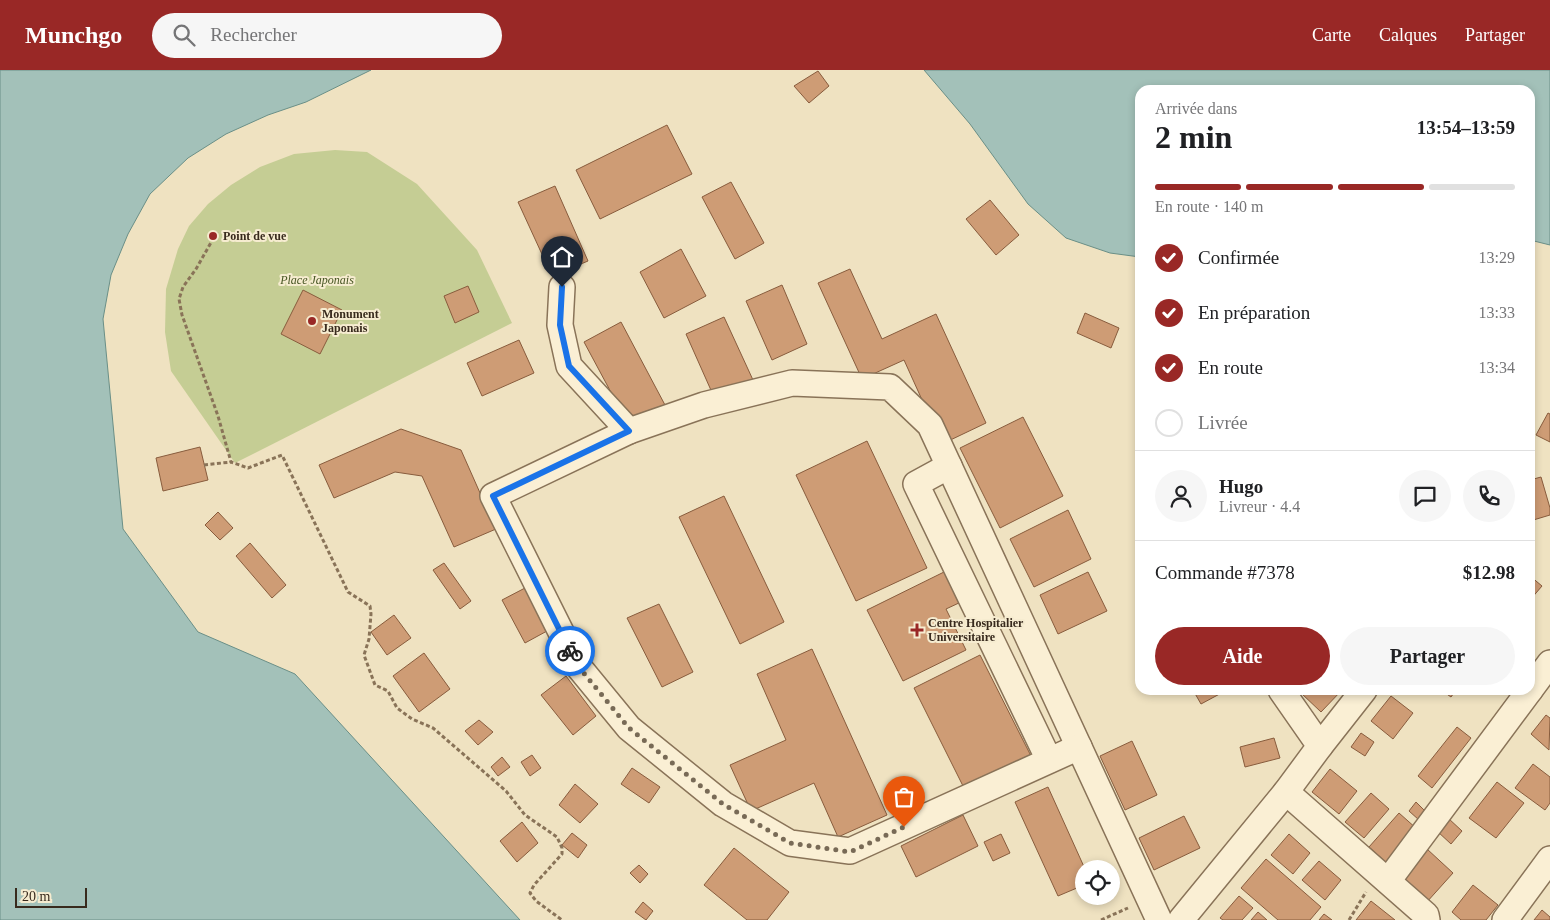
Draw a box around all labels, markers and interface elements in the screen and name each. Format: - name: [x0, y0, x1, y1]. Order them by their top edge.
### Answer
- search box: [152, 13, 502, 58]
- icon: search: [170, 21, 198, 49]
- text: Munchgo: [25, 22, 122, 48]
- text: Rechercher: [210, 24, 297, 45]
- text: Carte: [1312, 25, 1351, 45]
- text: Calques: [1379, 25, 1437, 45]
- text: Partager: [1465, 25, 1525, 45]
- text: Arrivée dans: [1155, 100, 1237, 117]
- text: 13:54–13:59: [1417, 117, 1515, 138]
- text: 2 min: [1155, 119, 1232, 155]
- text: En route · 140 m: [1155, 198, 1263, 215]
- place label: Point de vue: [223, 229, 287, 243]
- marker: Point de vue: [207, 230, 219, 242]
- pin: [541, 236, 583, 287]
- icon: home: [548, 243, 576, 271]
- icon: check: [1155, 244, 1183, 272]
- text: Confirmée: [1198, 247, 1279, 268]
- text: 13:29: [1479, 249, 1515, 266]
- park label: Place Japonais: [279, 273, 354, 287]
- icon: check: [1155, 299, 1183, 327]
- text: En préparation: [1198, 302, 1310, 323]
- text: 13:33: [1479, 304, 1515, 321]
- place label: Monument Japonais: [322, 307, 379, 335]
- marker: Monument Japonais: [306, 315, 318, 327]
- icon: check: [1155, 354, 1183, 382]
- text: En route: [1198, 357, 1263, 378]
- text: 13:34: [1479, 359, 1515, 376]
- text: Livrée: [1198, 412, 1248, 433]
- button: person: [1155, 470, 1207, 522]
- button: chat: [1399, 470, 1451, 522]
- button: phone: [1463, 470, 1515, 522]
- text: Hugo: [1219, 476, 1263, 497]
- text: Livreur · 4.4: [1219, 498, 1300, 515]
- text: Commande #7378: [1155, 562, 1295, 583]
- text: $12.98: [1463, 562, 1515, 583]
- place label: Centre Hospitalier Universitaire: [928, 616, 1024, 644]
- marker: Centre Hospitalier Universitaire: [910, 623, 924, 637]
- courier: [545, 626, 595, 676]
- button: Aide: [1155, 627, 1330, 685]
- button: Partager: [1340, 627, 1515, 685]
- icon: bike: [556, 637, 584, 665]
- pin: [883, 776, 925, 827]
- icon: bag: [890, 783, 918, 811]
- map controls: [1075, 860, 1120, 905]
- button: locate: [1075, 860, 1120, 905]
- scale bar: [15, 885, 88, 908]
- text: 20 m: [22, 889, 50, 904]

